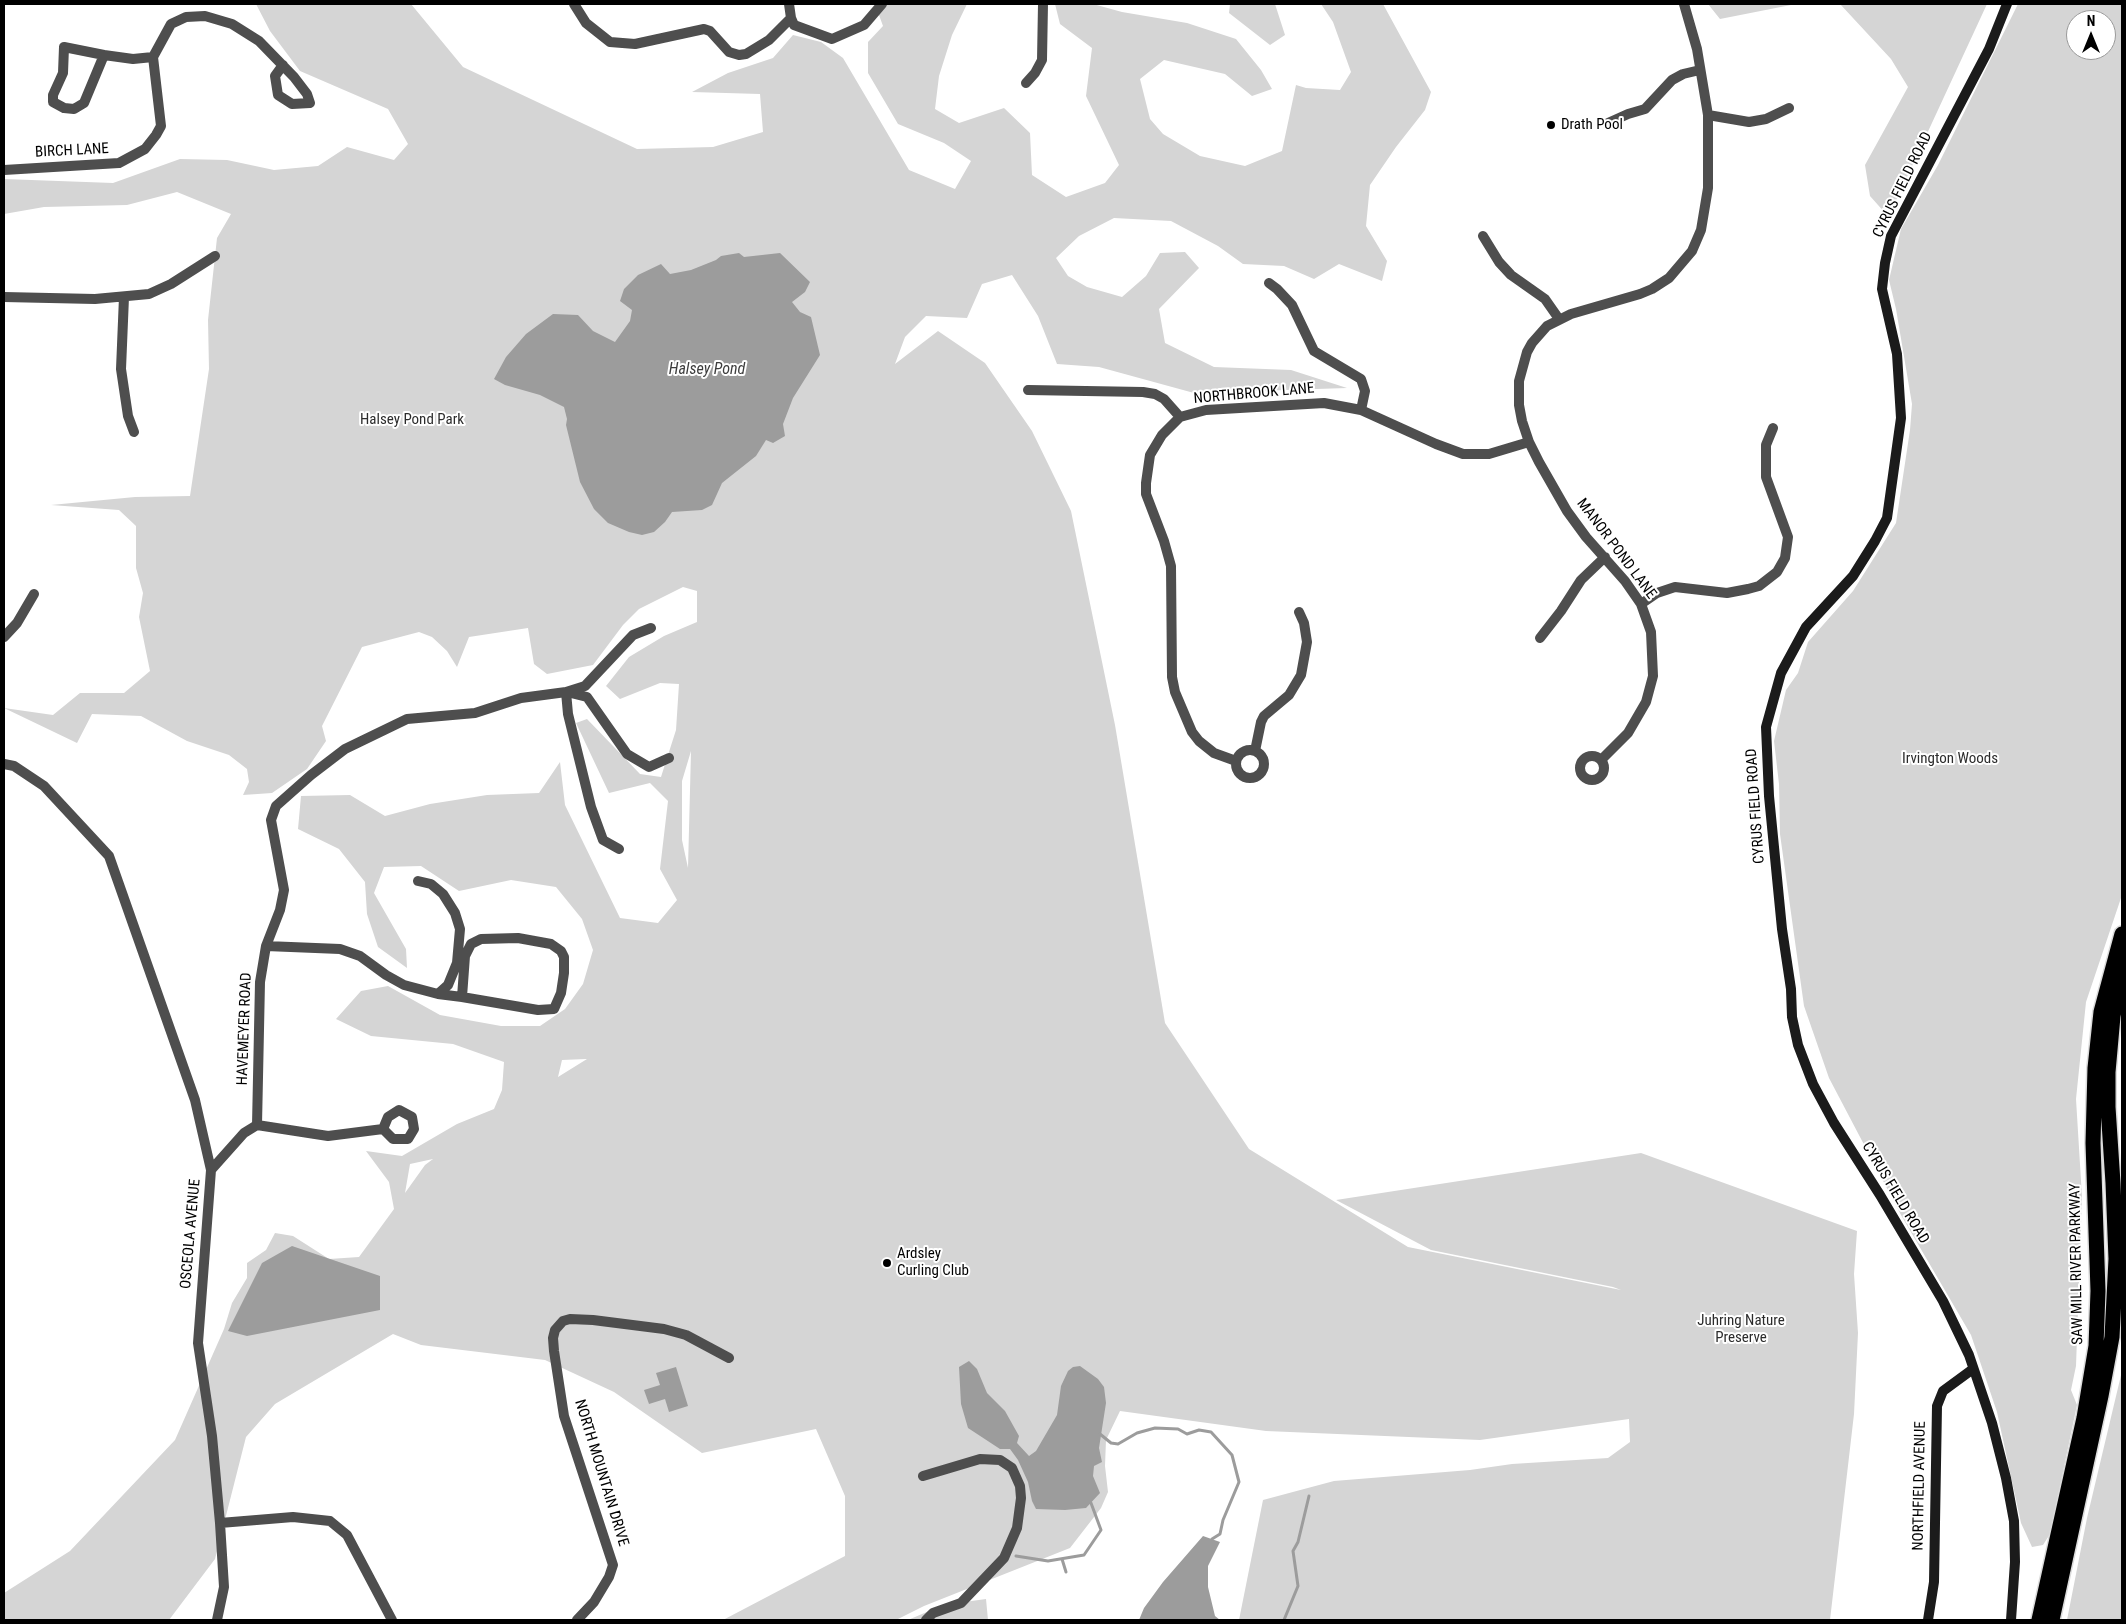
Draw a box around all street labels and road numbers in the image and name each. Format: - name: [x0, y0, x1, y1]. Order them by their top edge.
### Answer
- street label: CYRUS FIELD ROAD: [1870, 129, 1936, 241]
- street label: BIRCH LANE: [35, 140, 109, 162]
- street label: NORTHBROOK LANE: [1193, 380, 1315, 408]
- street label: MANOR POND LANE: [1572, 495, 1660, 603]
- street label: CYRUS FIELD ROAD: [1743, 748, 1769, 864]
- street label: HAVEMEYER ROAD: [234, 972, 256, 1086]
- street label: CYRUS FIELD ROAD: [1858, 1139, 1932, 1247]
- street label: OSCEOLA AVENUE: [177, 1178, 205, 1290]
- street label: SAW MILL RIVER PARKWAY: [2067, 1183, 2087, 1345]
- street label: NORTH MOUNTAIN DRIVE: [570, 1397, 632, 1549]
- street label: NORTHFIELD AVENUE: [1910, 1421, 1930, 1551]

